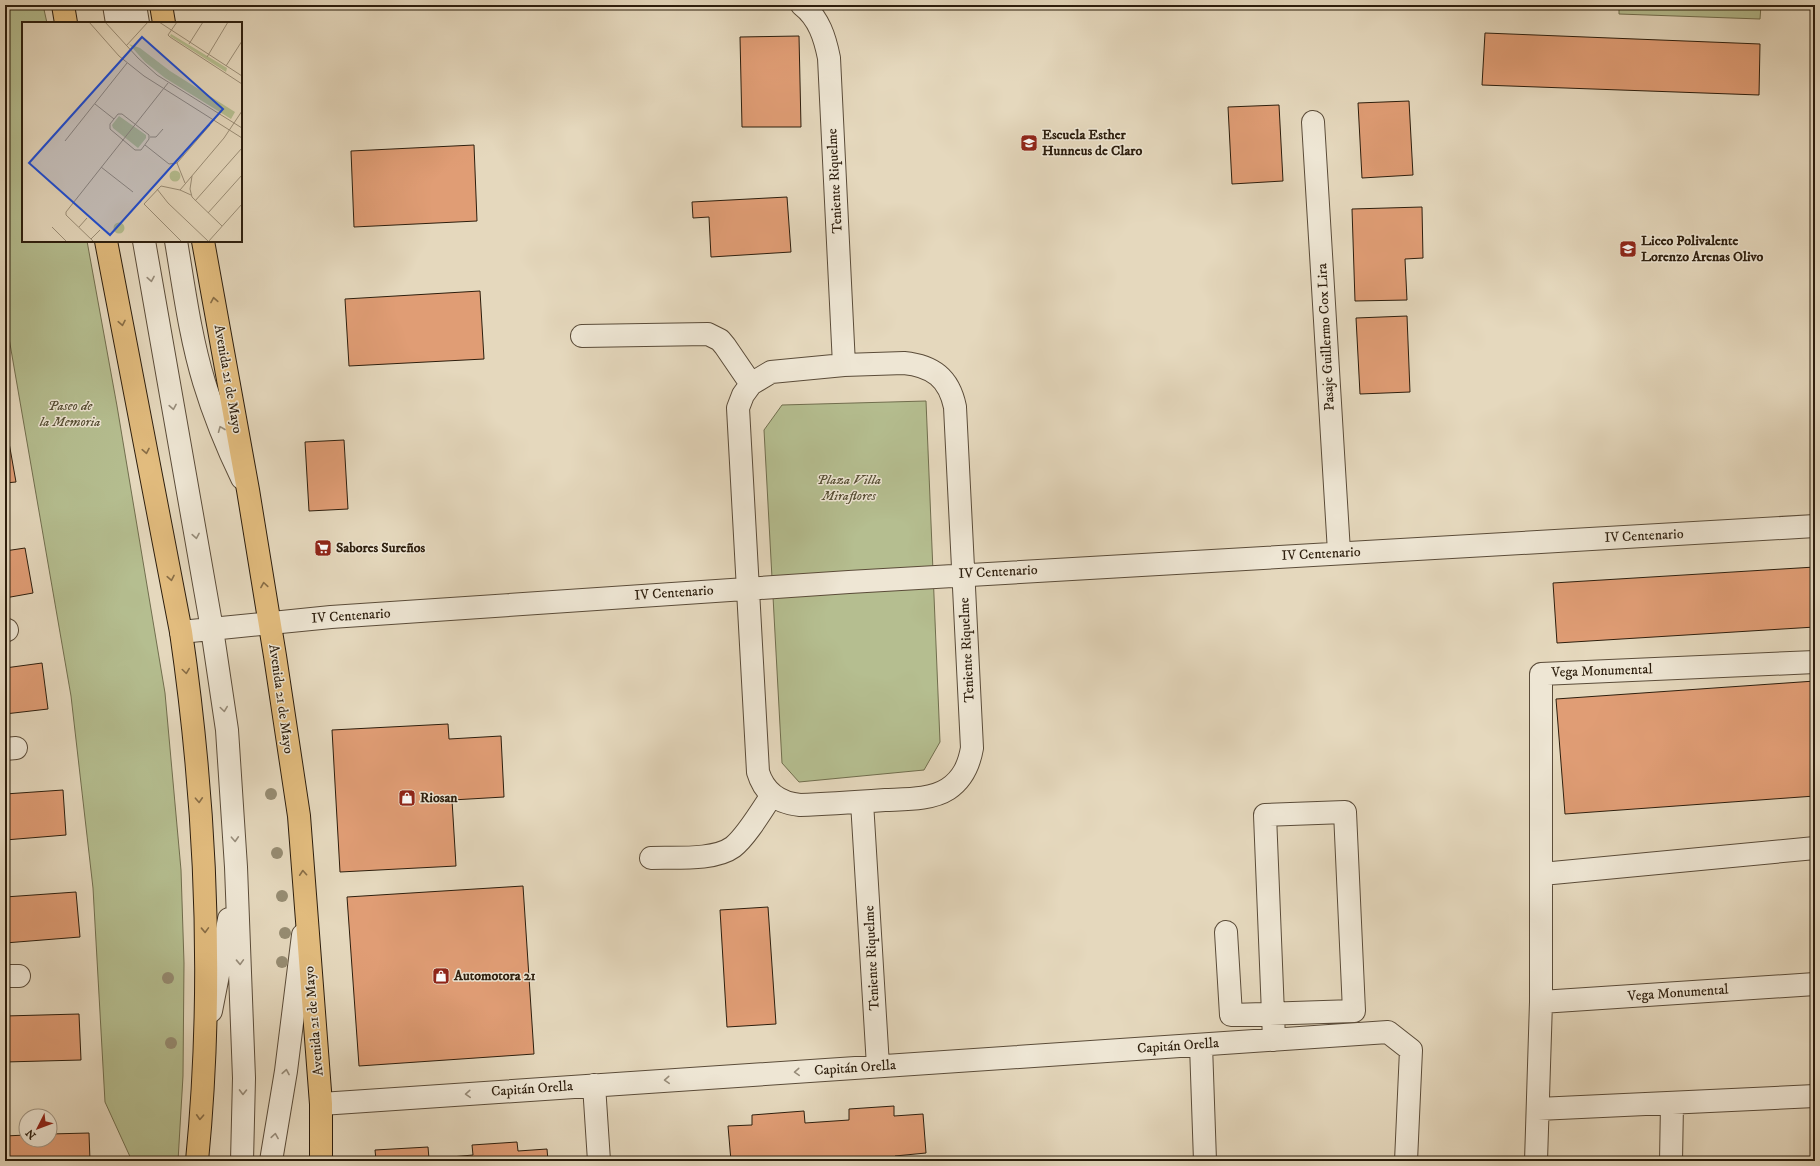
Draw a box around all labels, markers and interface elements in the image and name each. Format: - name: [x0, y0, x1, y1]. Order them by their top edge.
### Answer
- inset map: [22, 22, 242, 242]
- place label: Escuela Esther Hunneus de Claro: [1042, 126, 1143, 160]
- street label: Teniente Riquelme: [823, 128, 847, 234]
- school or university icon: Escuela Esther Hunneus de Claro: [1019, 133, 1039, 153]
- place label: Liceo Polivalente Lorenzo Arenas Olivo: [1641, 232, 1764, 266]
- school or university icon: Liceo Polivalente Lorenzo Arenas Olivo: [1618, 239, 1638, 259]
- street label: Pasaje Guillermo Cox Lira: [1313, 263, 1339, 411]
- one-way arrow: [146, 276, 155, 283]
- one-way arrow: [210, 297, 219, 303]
- one-way arrow: [117, 320, 125, 326]
- street label: Avenida 21 de Mayo: [210, 323, 246, 435]
- park label: Paseo de la Memoria: [39, 397, 100, 431]
- one-way arrow: [168, 404, 177, 411]
- one-way arrow: [217, 425, 225, 432]
- one-way arrow: [141, 448, 150, 454]
- park label: Plaza Villa Miraflores: [817, 471, 881, 505]
- street label: IV Centenario: [1604, 525, 1684, 547]
- one-way arrow: [191, 532, 199, 539]
- supermarket icon: Sabores Sureños: [313, 538, 333, 558]
- place label: Sabores Sureños: [336, 539, 425, 557]
- street label: IV Centenario: [1281, 543, 1361, 565]
- street label: IV Centenario: [958, 561, 1038, 583]
- one-way arrow: [166, 575, 174, 582]
- street label: IV Centenario: [634, 581, 714, 605]
- one-way arrow: [260, 582, 268, 588]
- street label: Teniente Riquelme: [955, 597, 979, 703]
- street label: IV Centenario: [311, 604, 391, 628]
- street label: Avenida 21 de Mayo: [264, 643, 298, 755]
- street label: Vega Monumental: [1550, 660, 1654, 682]
- one-way arrow: [181, 668, 190, 674]
- one-way arrow: [219, 706, 228, 712]
- shop icon: Riosan: [397, 788, 417, 808]
- place label: Riosan: [420, 789, 458, 807]
- one-way arrow: [194, 797, 203, 803]
- one-way arrow: [231, 836, 239, 842]
- one-way arrow: [299, 870, 308, 876]
- street label: Teniente Riquelme: [860, 905, 884, 1011]
- one-way arrow: [201, 927, 209, 933]
- one-way arrow: [235, 959, 244, 965]
- street label: Avenida 21 de Mayo: [300, 965, 328, 1077]
- shop icon: Automotora 21: [431, 966, 451, 986]
- place label: Automotora 21: [453, 967, 536, 985]
- street label: Vega Monumental: [1626, 980, 1730, 1006]
- street label: Capitán Orella: [1137, 1034, 1220, 1058]
- street label: Capitán Orella: [814, 1056, 897, 1080]
- one-way arrow: [794, 1067, 800, 1076]
- one-way arrow: [281, 1069, 290, 1075]
- one-way arrow: [664, 1076, 670, 1085]
- street label: Capitán Orella: [491, 1077, 574, 1101]
- one-way arrow: [239, 1089, 248, 1095]
- one-way arrow: [465, 1089, 471, 1098]
- north arrow: [18, 1108, 58, 1148]
- one-way arrow: [196, 1114, 205, 1120]
- text: N: [23, 1126, 40, 1142]
- one-way arrow: [270, 1133, 278, 1139]

